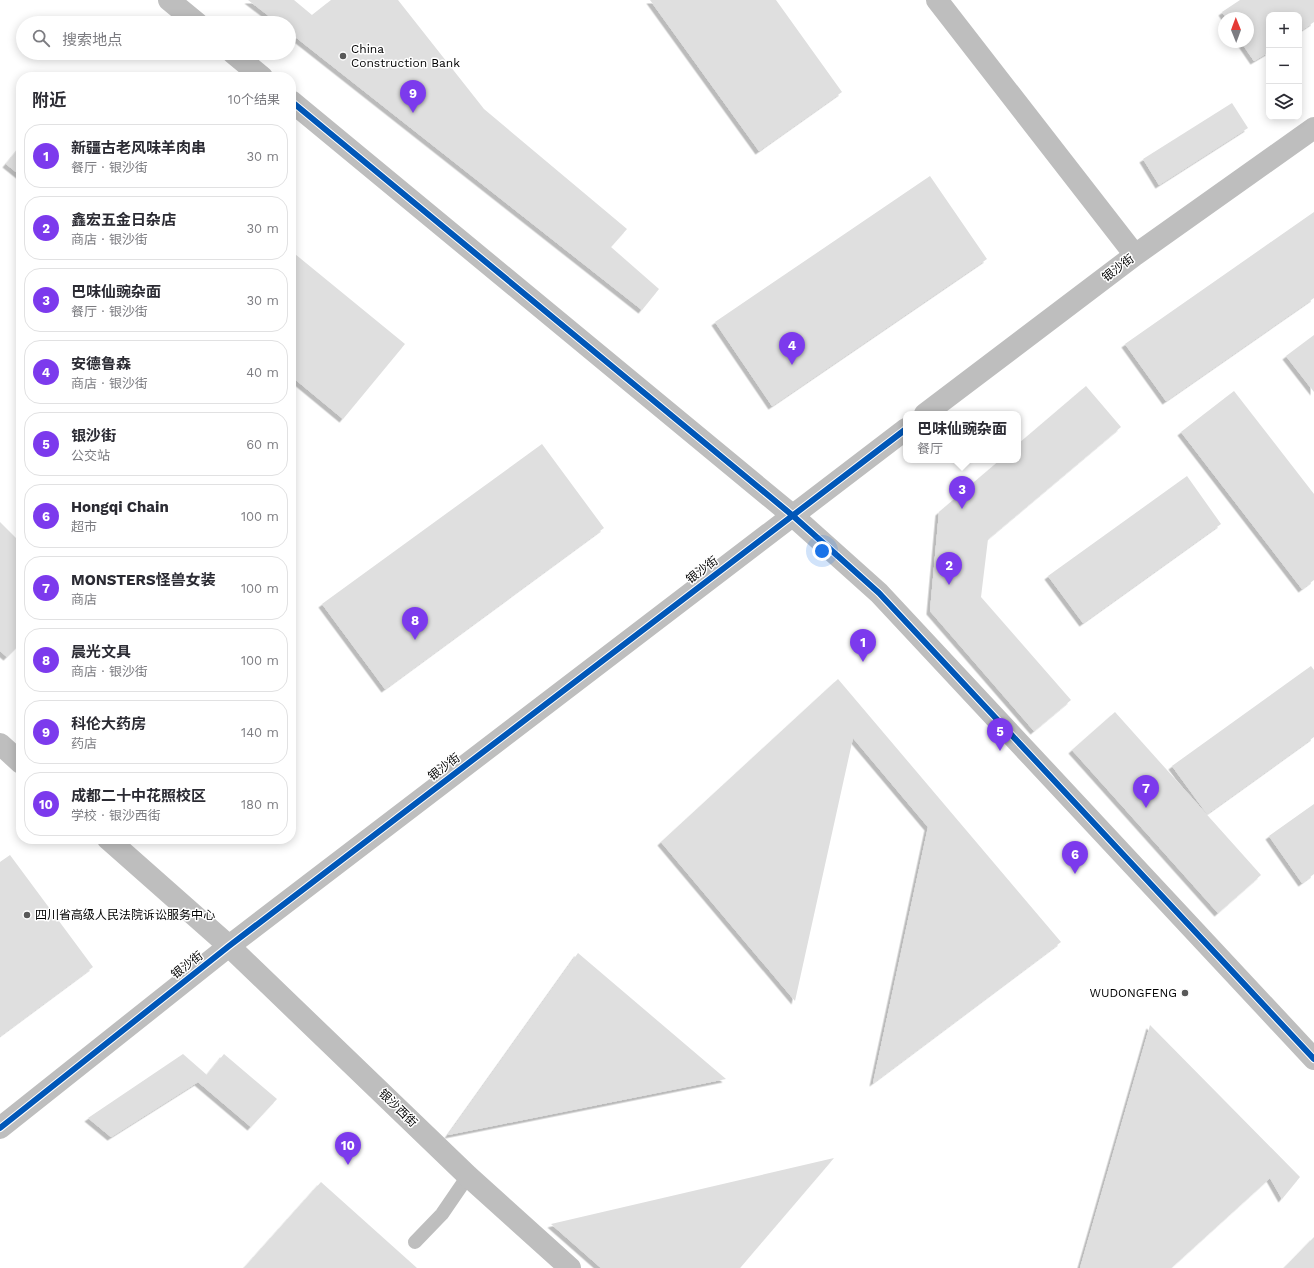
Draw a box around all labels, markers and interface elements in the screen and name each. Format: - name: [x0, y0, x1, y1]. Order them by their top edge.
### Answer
- north arrow: [1218, 12, 1254, 48]
- map controls: [1266, 12, 1302, 120]
- button: +: [1266, 12, 1302, 48]
- search box: [16, 16, 296, 60]
- icon: search: [30, 27, 52, 49]
- text: 搜索地点: [62, 31, 122, 49]
- place label: China Construction Bank: [351, 42, 460, 70]
- button: −: [1266, 48, 1302, 84]
- marker: China Construction Bank: [338, 51, 348, 61]
- pin: 9: [400, 80, 426, 113]
- button: layers: [1266, 84, 1302, 120]
- text: 附近: [32, 90, 66, 110]
- text: 10个结果: [228, 92, 280, 107]
- text: 新疆古老风味羊肉串: [71, 139, 206, 157]
- text: 1: [43, 149, 49, 164]
- text: 30 m: [247, 149, 279, 164]
- text: 餐厅 · 银沙街: [71, 160, 148, 175]
- text: 鑫宏五金日杂店: [71, 211, 176, 229]
- text: 2: [42, 221, 50, 236]
- text: 30 m: [247, 221, 279, 236]
- text: 商店 · 银沙街: [71, 232, 148, 247]
- street label: 银沙街: [1099, 252, 1137, 284]
- text: 巴味仙豌杂面: [71, 283, 161, 301]
- text: 3: [42, 293, 50, 308]
- text: 30 m: [247, 293, 279, 308]
- text: 餐厅 · 银沙街: [71, 304, 148, 319]
- pin: 4: [779, 332, 805, 365]
- text: 安德鲁森: [71, 355, 131, 373]
- text: 4: [42, 365, 50, 380]
- text: 40 m: [246, 365, 279, 380]
- text: 商店 · 银沙街: [71, 376, 148, 391]
- popup: [903, 411, 1021, 463]
- text: 巴味仙豌杂面: [917, 420, 1007, 438]
- text: 银沙街: [71, 427, 116, 445]
- text: 5: [42, 437, 50, 452]
- text: 60 m: [246, 437, 279, 452]
- text: 餐厅: [917, 441, 943, 456]
- text: 公交站: [71, 448, 110, 463]
- pin: 3: [949, 476, 975, 509]
- text: Hongqi Chain: [71, 498, 169, 516]
- text: 6: [42, 509, 50, 524]
- text: 100 m: [241, 509, 279, 524]
- text: 超市: [71, 519, 97, 534]
- your location: [812, 541, 832, 561]
- pin: 2: [936, 552, 962, 585]
- street label: 银沙街: [683, 554, 721, 586]
- text: MONSTERS怪兽女装: [71, 571, 216, 589]
- text: 7: [42, 581, 50, 596]
- text: 100 m: [241, 581, 279, 596]
- text: 商店: [71, 592, 97, 607]
- pin: 8: [402, 607, 428, 640]
- pin: 1: [850, 629, 876, 662]
- text: 晨光文具: [71, 643, 131, 661]
- text: 8: [42, 653, 50, 668]
- text: 100 m: [241, 653, 279, 668]
- text: 商店 · 银沙街: [71, 664, 148, 679]
- text: 科伦大药房: [71, 715, 146, 733]
- pin: 5: [987, 718, 1013, 751]
- text: 9: [42, 725, 50, 740]
- text: 140 m: [241, 725, 279, 740]
- text: 药店: [71, 736, 97, 751]
- street label: 银沙街: [425, 751, 463, 783]
- pin: 7: [1133, 775, 1159, 808]
- text: 成都二十中花照校区: [71, 787, 206, 805]
- text: 10: [39, 797, 53, 812]
- text: 180 m: [241, 797, 279, 812]
- text: 学校 · 银沙西街: [71, 808, 161, 823]
- pin: 6: [1062, 841, 1088, 874]
- place label: 四川省高级人民法院诉讼服务中心: [35, 908, 215, 922]
- marker: 四川省高级人民法院诉讼服务中心: [22, 910, 32, 920]
- street label: 银沙街: [169, 948, 205, 982]
- place label: WUDONGFENG: [1089, 986, 1177, 1000]
- marker: WUDONGFENG: [1180, 988, 1190, 998]
- street label: 银沙西街: [376, 1086, 420, 1130]
- pin: 10: [335, 1132, 361, 1165]

